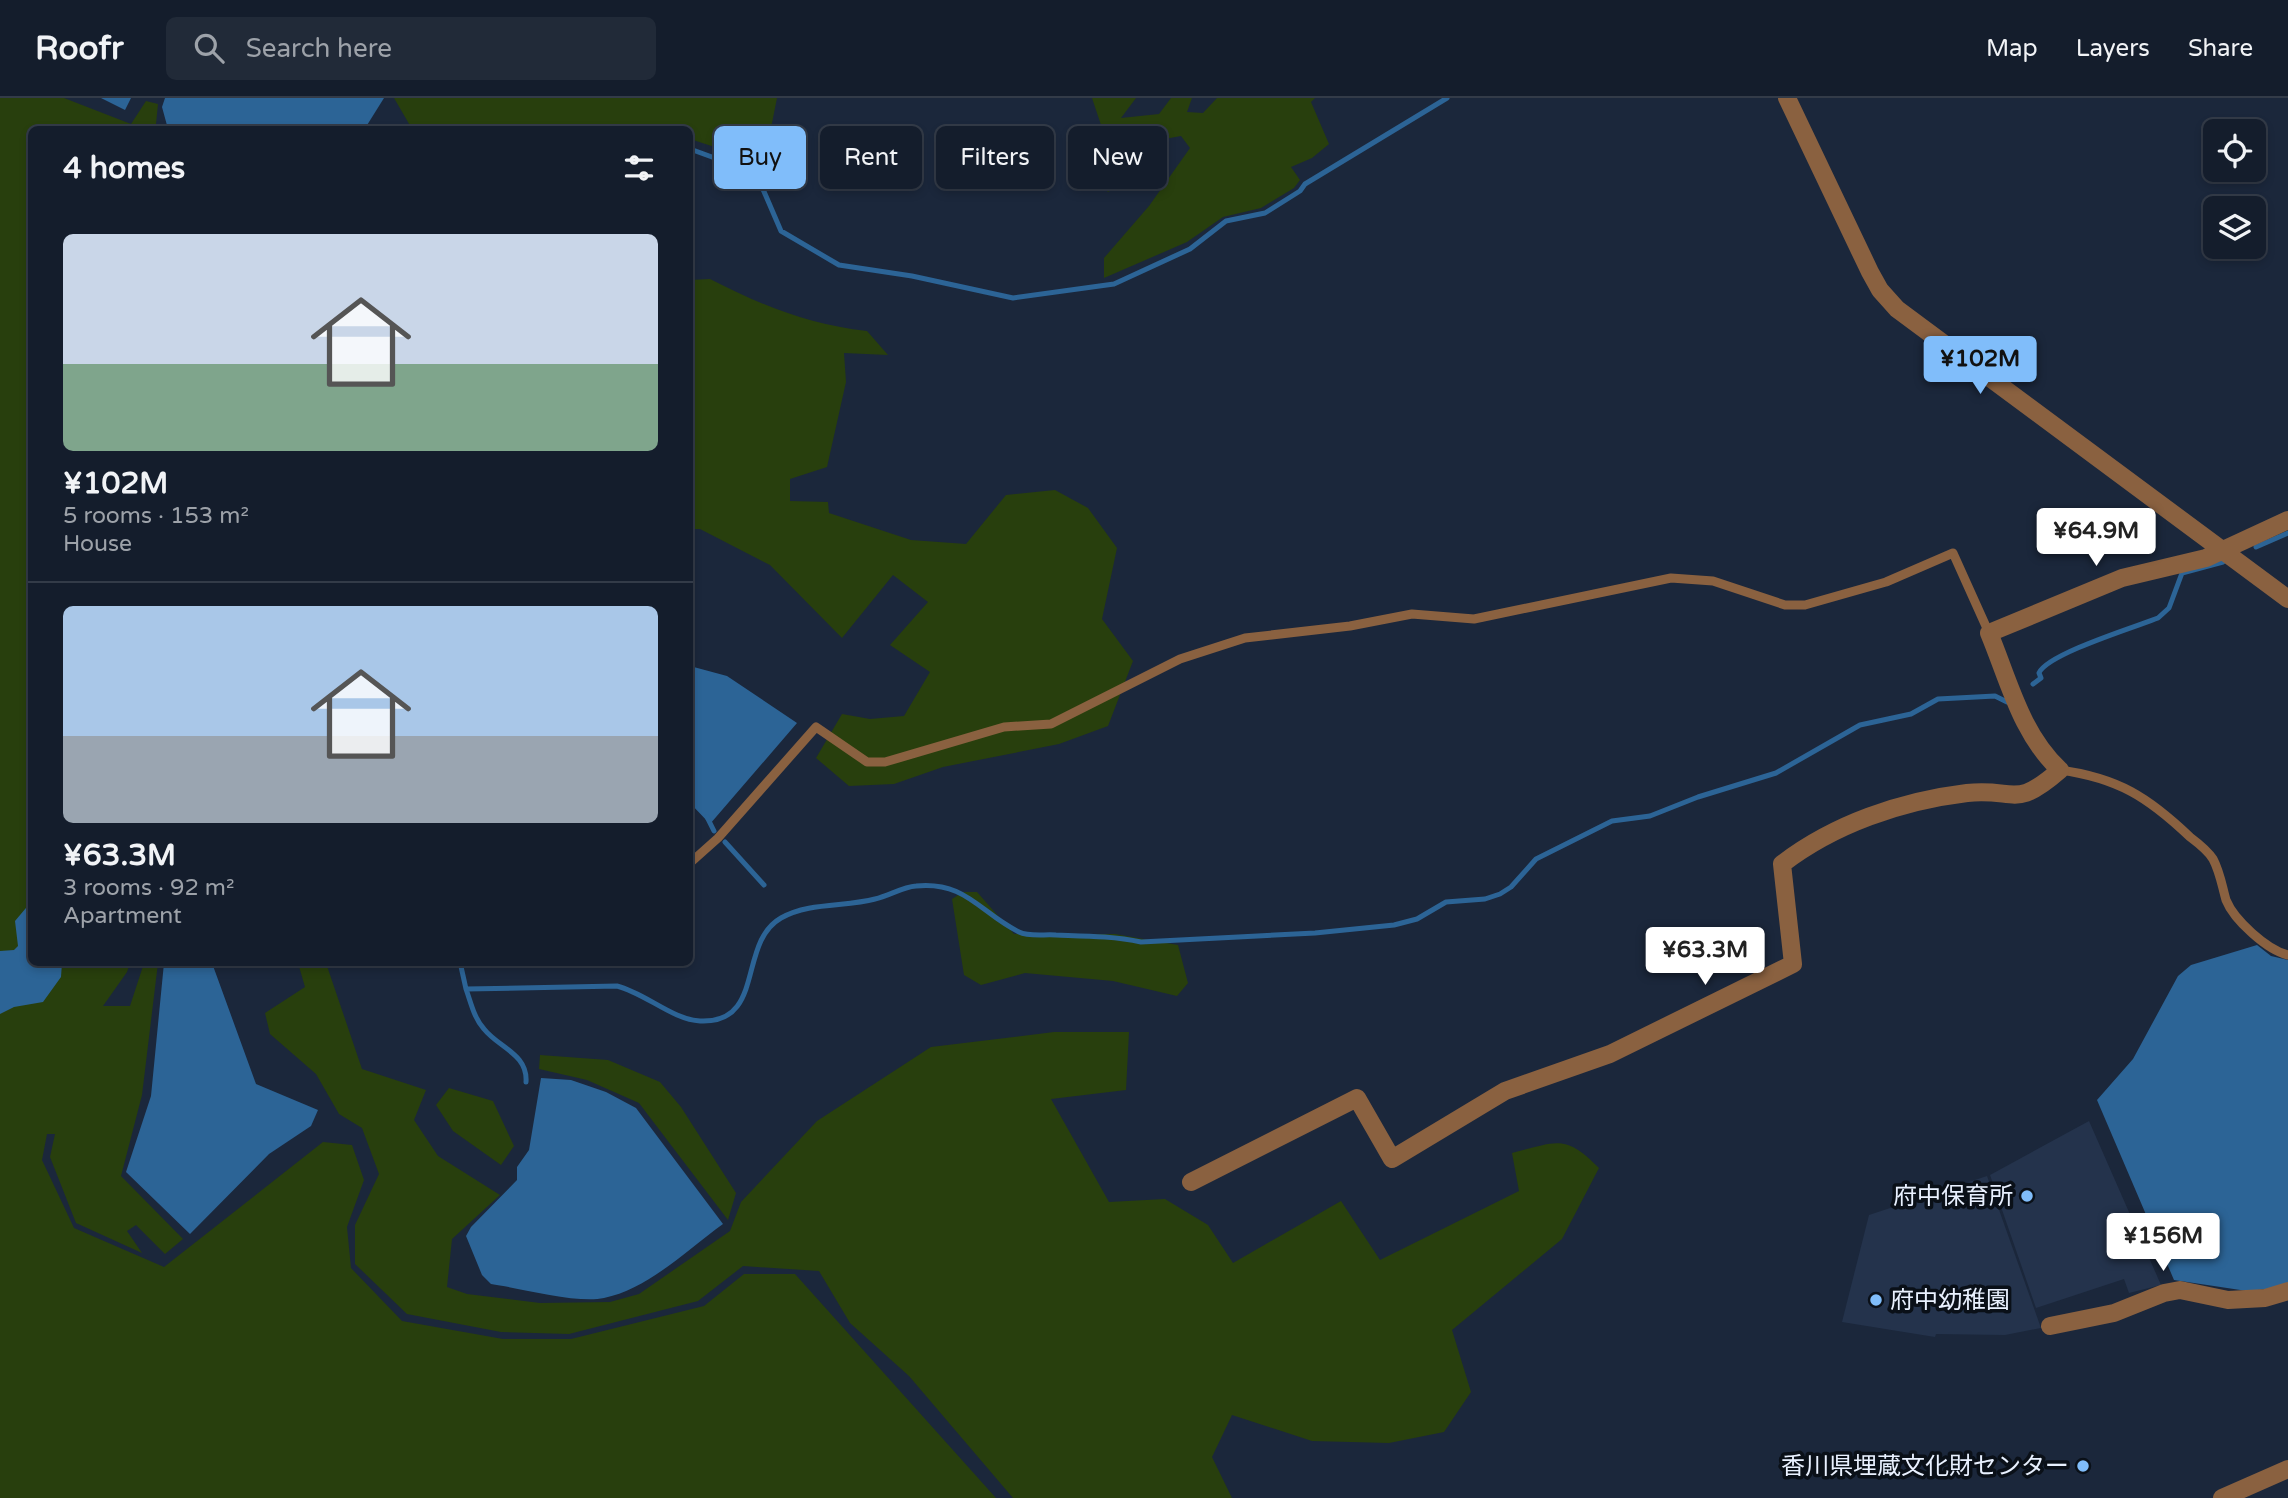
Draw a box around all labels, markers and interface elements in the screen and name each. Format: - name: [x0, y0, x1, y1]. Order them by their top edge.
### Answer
- search box: [166, 17, 656, 80]
- text: Roofr: [35, 29, 124, 68]
- icon: search: [190, 29, 228, 67]
- text: Search here: [246, 33, 392, 64]
- text: Map: [1986, 34, 2038, 63]
- text: Layers: [2076, 34, 2150, 63]
- text: Share: [2188, 34, 2253, 63]
- map controls: [2203, 119, 2266, 259]
- button: locate: [2203, 119, 2266, 182]
- chip: Buy: [714, 126, 806, 189]
- chip: Rent: [820, 126, 922, 189]
- chip: Filters: [936, 126, 1054, 189]
- chip: New: [1068, 126, 1167, 189]
- icon: filters: [620, 149, 658, 187]
- text: 4 homes: [63, 150, 185, 187]
- button: layers: [2203, 196, 2266, 259]
- icon: home: [298, 279, 424, 405]
- pin: ¥102M: [1931, 336, 2029, 396]
- text: ¥102M: [1940, 345, 2020, 373]
- text: ¥102M: [63, 465, 168, 502]
- text: 5 rooms · 153 m²: [63, 502, 249, 530]
- pin: ¥64.9M: [2039, 508, 2153, 568]
- text: ¥64.9M: [2053, 517, 2139, 545]
- text: House: [63, 530, 132, 558]
- icon: home: [298, 651, 424, 777]
- text: ¥63.3M: [63, 837, 176, 874]
- text: 3 rooms · 92 m²: [63, 874, 234, 902]
- text: Apartment: [63, 902, 182, 930]
- pin: ¥63.3M: [1648, 928, 1762, 987]
- text: ¥63.3M: [1662, 936, 1748, 964]
- place label: 府中保育所: [1893, 1182, 2013, 1211]
- marker: 府中保育所: [2019, 1188, 2035, 1204]
- pin: ¥156M: [2114, 1214, 2212, 1273]
- text: ¥156M: [2123, 1222, 2203, 1250]
- place label: 府中幼稚園: [1890, 1286, 2010, 1315]
- marker: 府中幼稚園: [1868, 1292, 1884, 1308]
- place label: 香川県埋蔵文化財センター: [1781, 1452, 2069, 1481]
- marker: 香川県埋蔵文化財センター: [2075, 1458, 2091, 1474]

